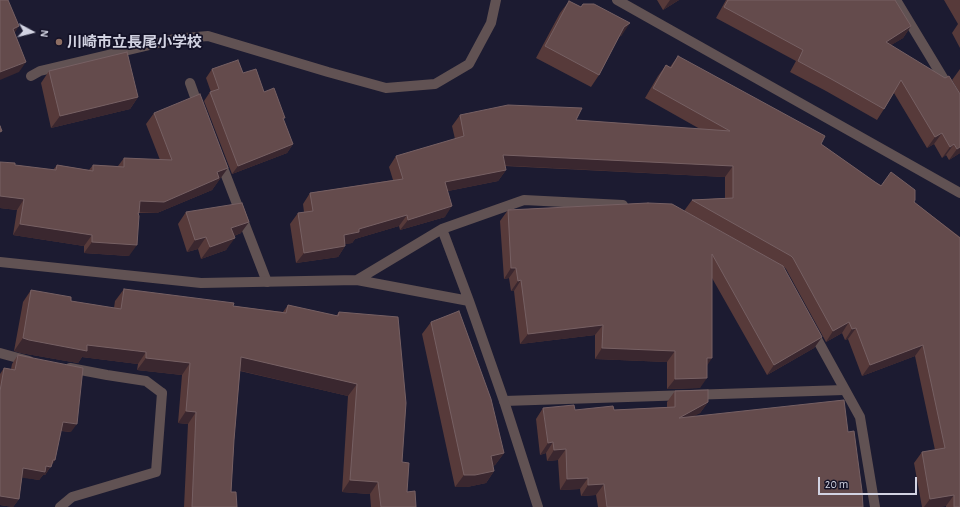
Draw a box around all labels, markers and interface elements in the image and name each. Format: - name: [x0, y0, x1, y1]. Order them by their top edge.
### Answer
- north arrow: [12, 12, 52, 52]
- text: N: [38, 29, 50, 38]
- place label: 川崎市立長尾小学校: [67, 33, 202, 51]
- marker: 川崎市立長尾小学校: [54, 37, 64, 47]
- scale bar: [820, 469, 919, 495]
- text: 20 m: [825, 478, 848, 490]

